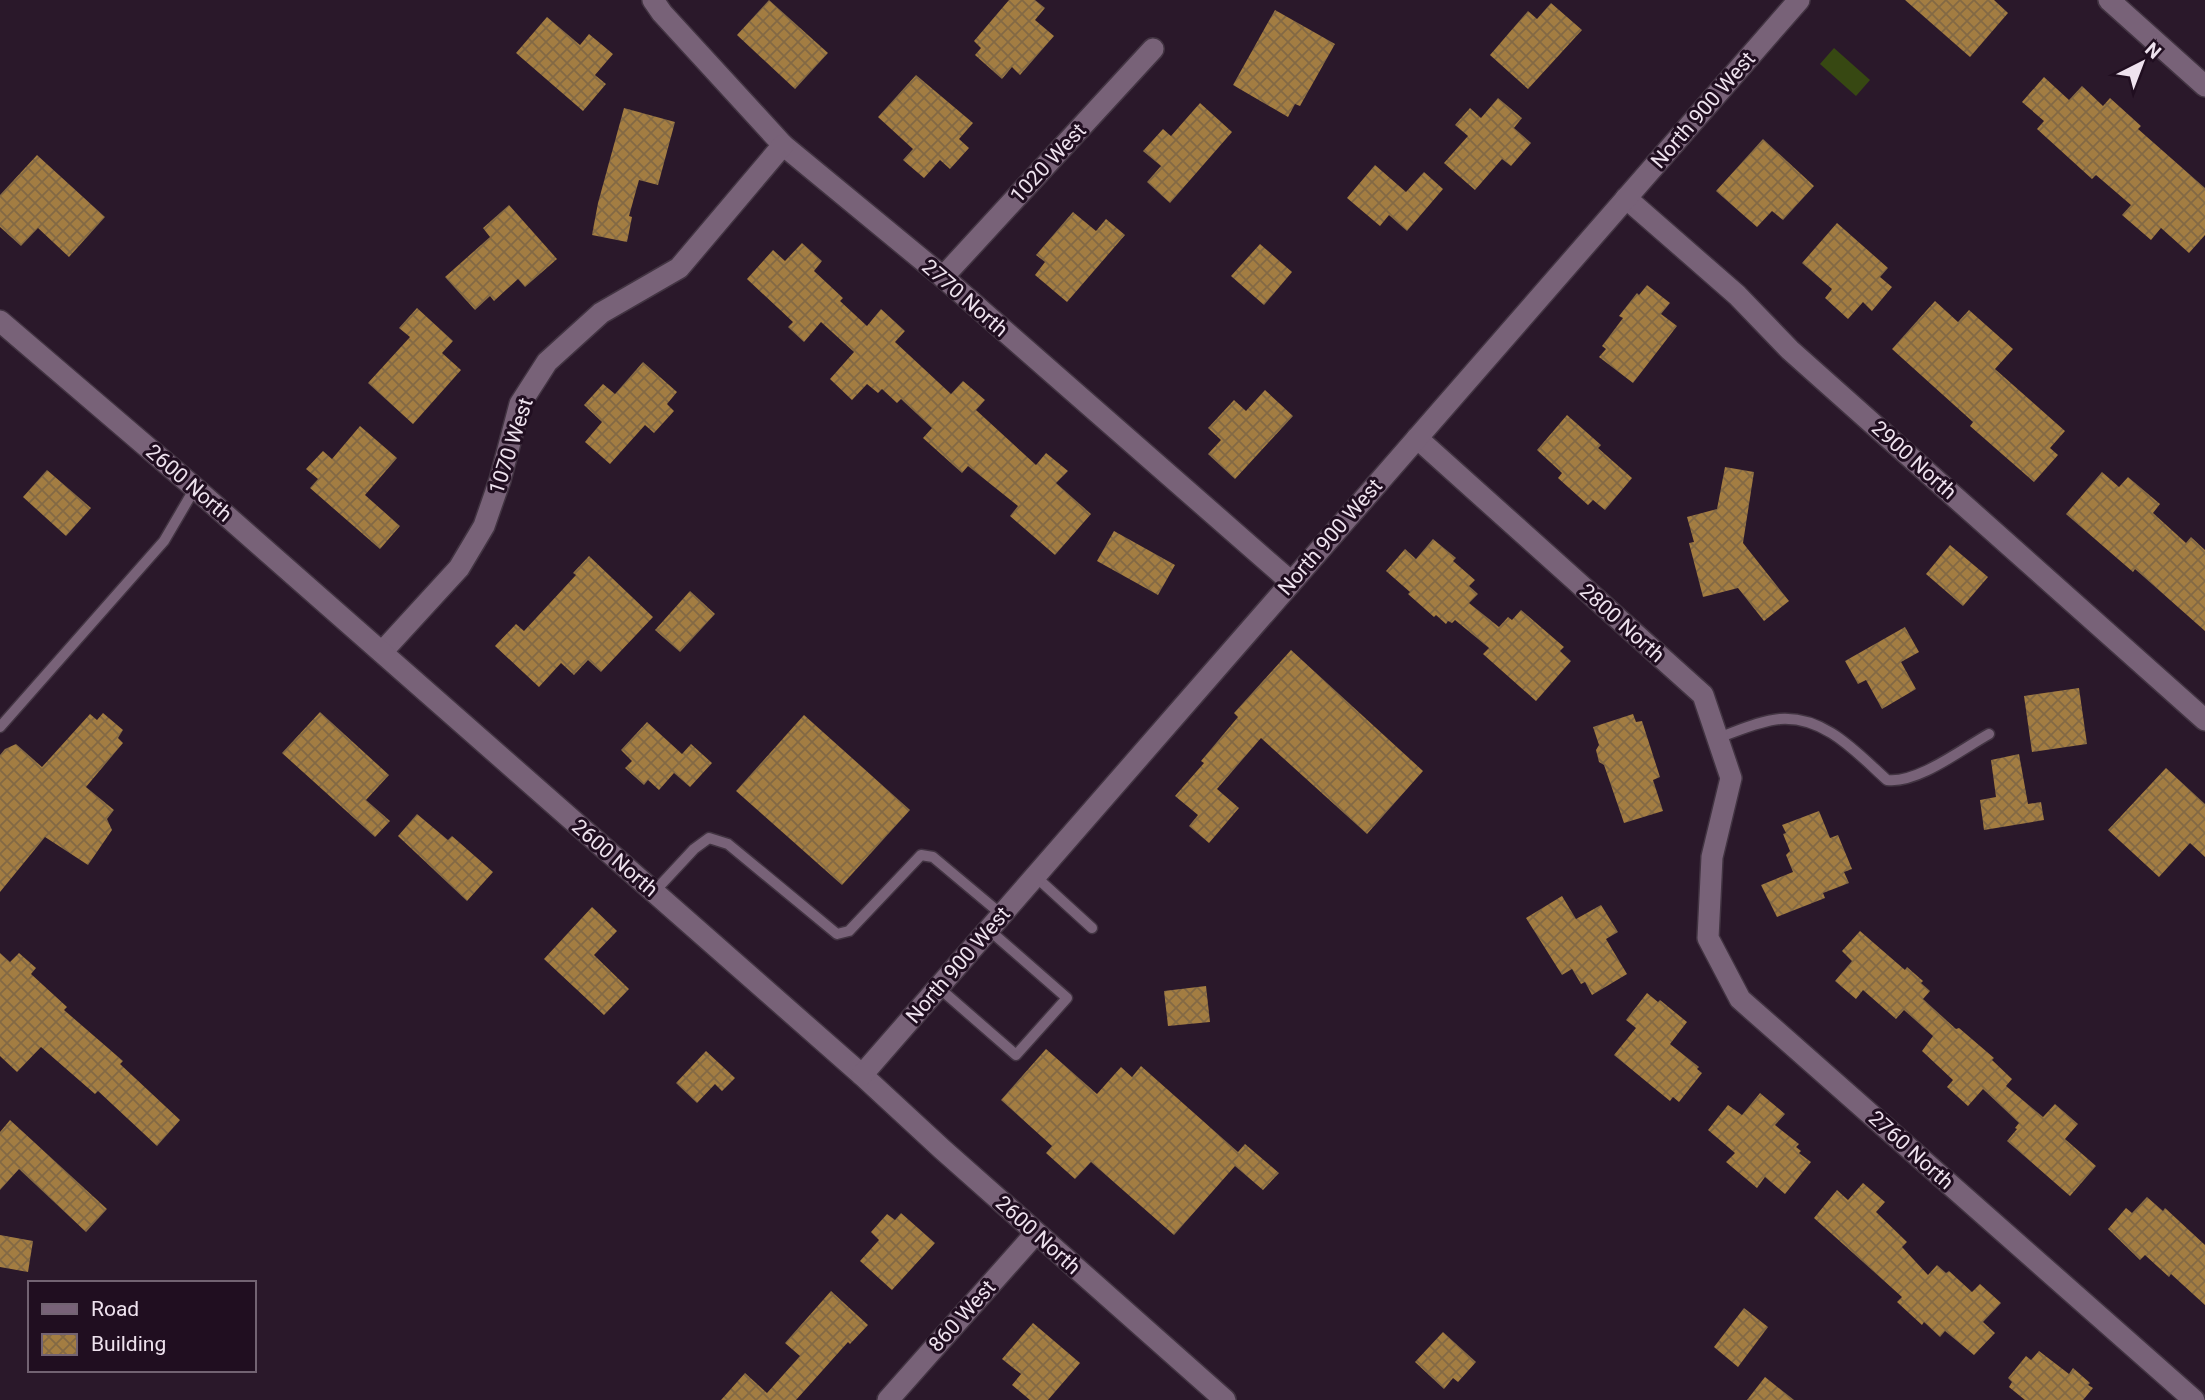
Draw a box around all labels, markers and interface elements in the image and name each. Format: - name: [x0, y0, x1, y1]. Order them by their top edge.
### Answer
- north arrow: [2107, 28, 2177, 98]
- text: N: [2140, 38, 2166, 64]
- street label: North 900 West: [1646, 47, 1760, 173]
- street label: 1020 West: [1005, 118, 1091, 208]
- street label: 2770 North: [917, 254, 1013, 342]
- street label: 1070 West: [484, 395, 538, 497]
- street label: 2900 North: [1867, 416, 1961, 504]
- street label: 2600 North: [141, 439, 237, 527]
- street label: North 900 West: [1273, 474, 1387, 600]
- street label: 2800 North: [1575, 579, 1669, 667]
- street label: 2600 North: [567, 814, 663, 902]
- street label: North 900 West: [901, 902, 1015, 1028]
- street label: 2760 North: [1864, 1106, 1958, 1194]
- street label: 2600 North: [991, 1191, 1085, 1279]
- street label: 860 West: [924, 1275, 1000, 1357]
- legend: [28, 1281, 256, 1372]
- text: Road: [91, 1297, 139, 1321]
- text: Building: [91, 1332, 166, 1356]

